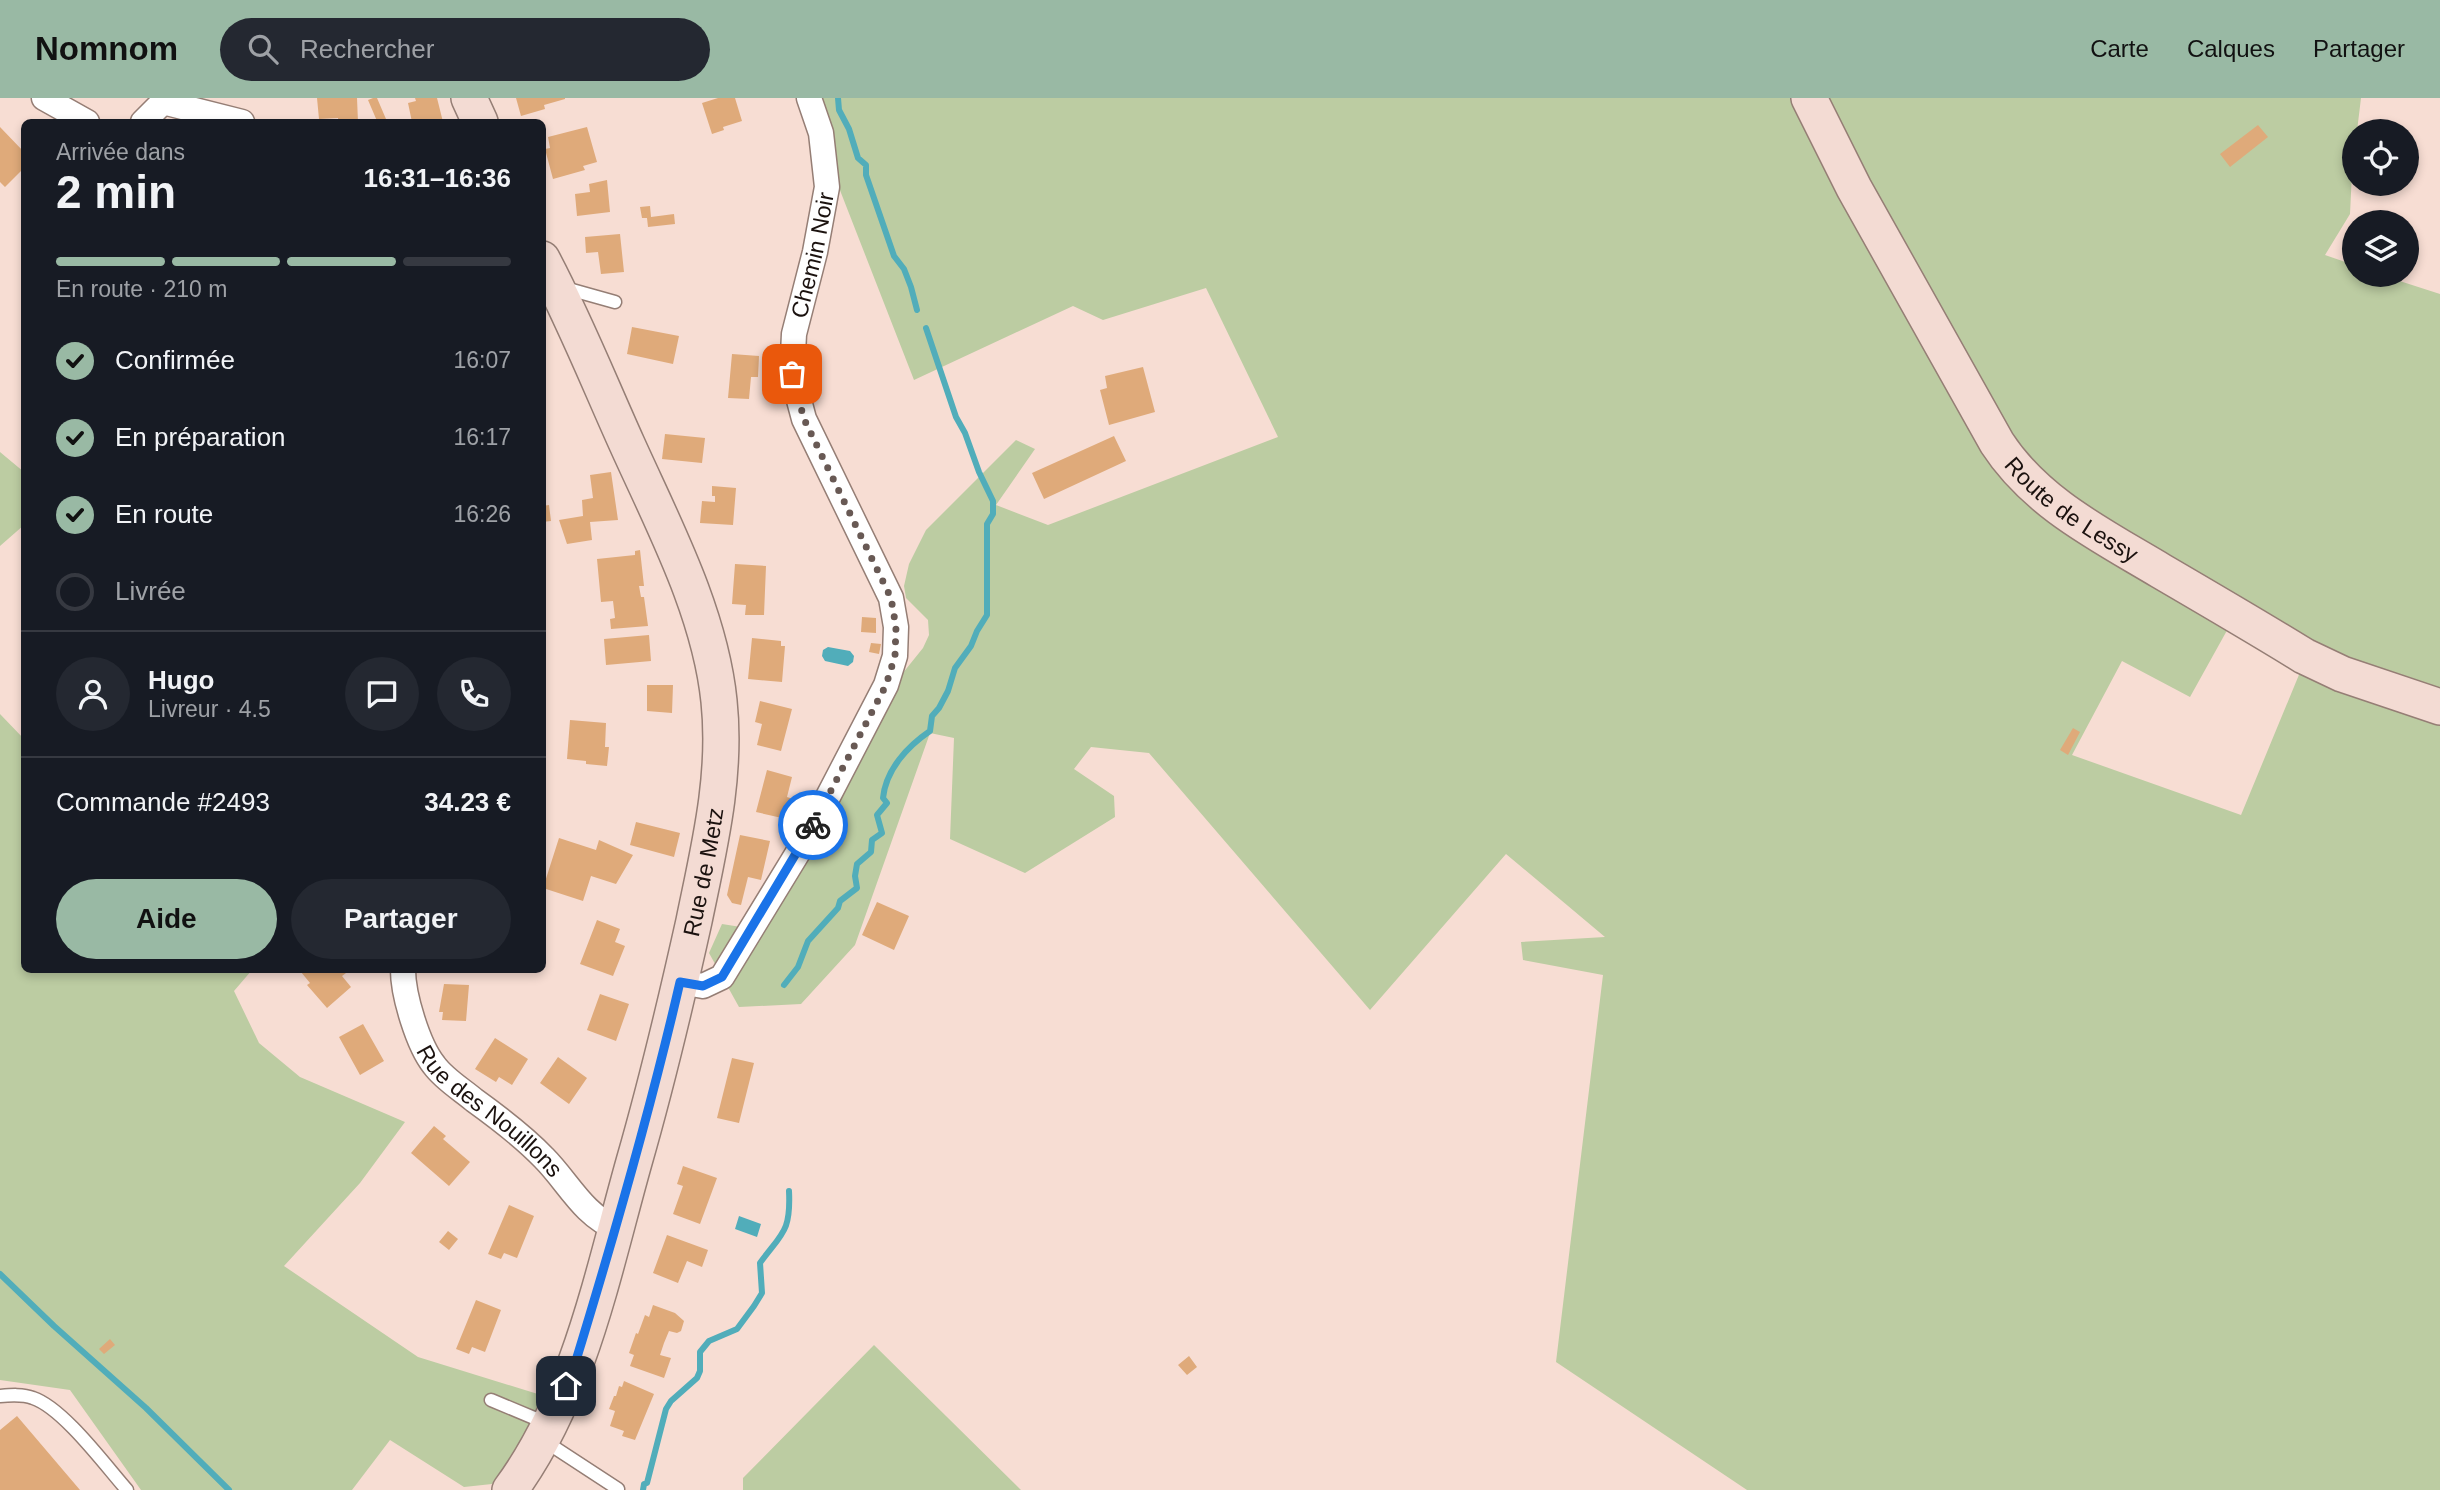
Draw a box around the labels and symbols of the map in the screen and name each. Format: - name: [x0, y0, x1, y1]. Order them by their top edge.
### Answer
- street label: Chemin Noir: [786, 190, 839, 321]
- pin: [762, 344, 822, 404]
- street label: Route de Lessy: [1999, 452, 2143, 568]
- courier: [778, 790, 848, 860]
- street label: Rue de Metz: [678, 806, 729, 939]
- street label: Rue des Nouillons: [411, 1041, 568, 1182]
- pin: [536, 1356, 596, 1416]

